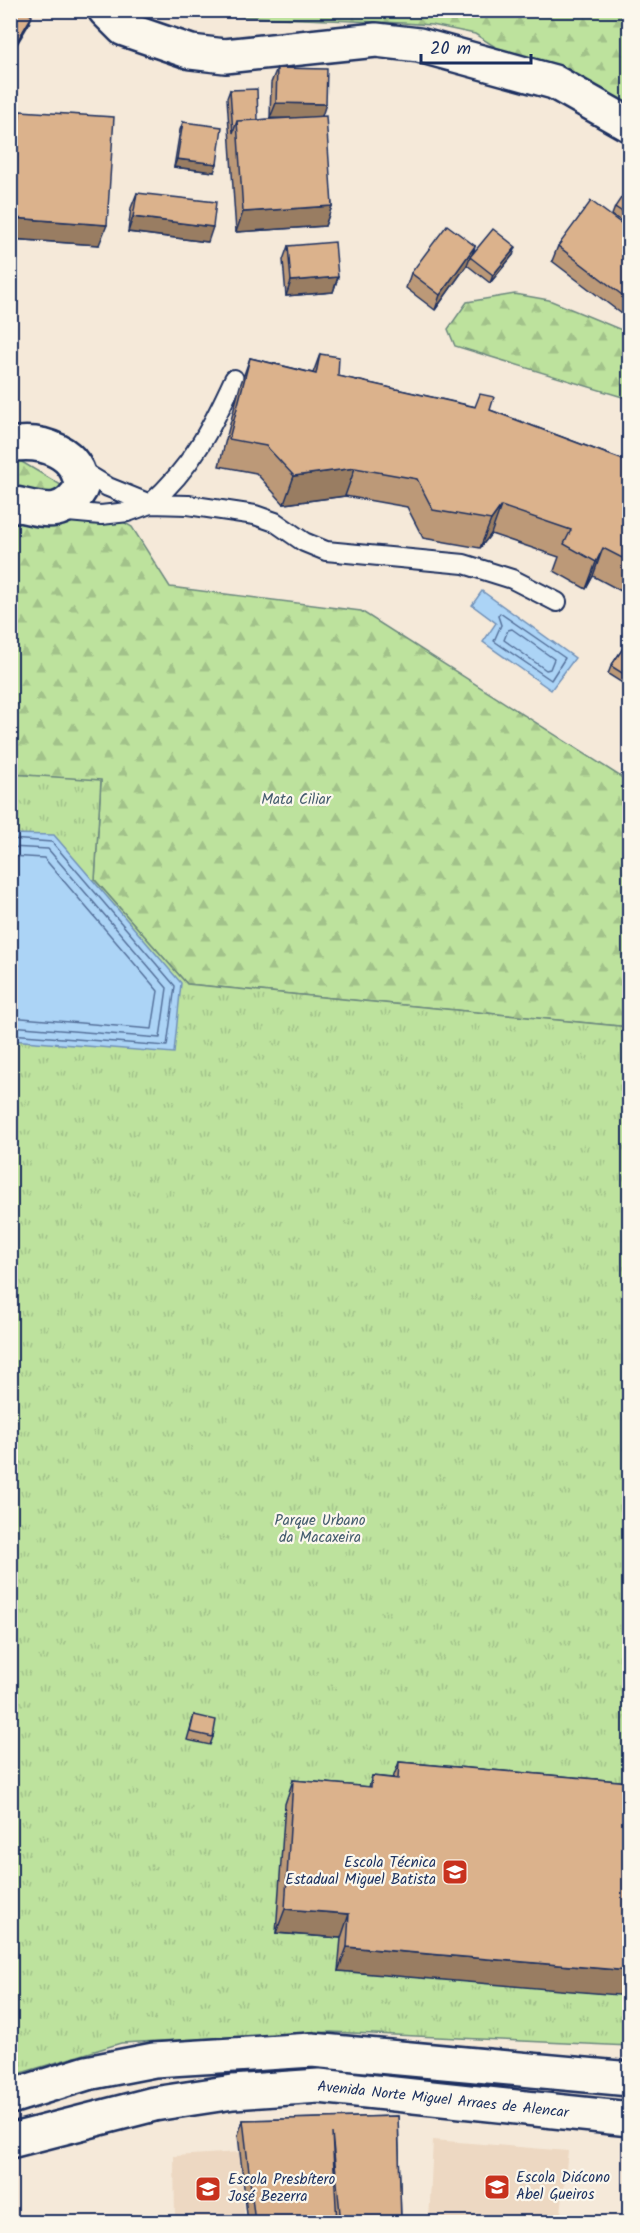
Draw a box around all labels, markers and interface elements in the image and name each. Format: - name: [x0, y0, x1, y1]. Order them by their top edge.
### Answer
- scale bar: [421, 27, 530, 65]
- text: 20 m: [430, 35, 471, 64]
- park label: Mata Ciliar: [261, 788, 332, 812]
- park label: Parque Urbano da Macaxeira: [275, 1509, 366, 1550]
- place label: Escola Técnica Estadual Miguel Batista: [285, 1851, 436, 1892]
- school or university icon: Escola Técnica Estadual Miguel Batista: [440, 1857, 470, 1887]
- street label: Avenida Norte Miguel Arraes de Alencar: [316, 2075, 571, 2125]
- place label: Escola Diácono Abel Gueiros: [516, 2166, 610, 2207]
- place label: Escola Presbítero José Bezerra: [228, 2168, 336, 2209]
- school or university icon: Escola Diácono Abel Gueiros: [482, 2172, 512, 2202]
- school or university icon: Escola Presbítero José Bezerra: [193, 2174, 223, 2204]

